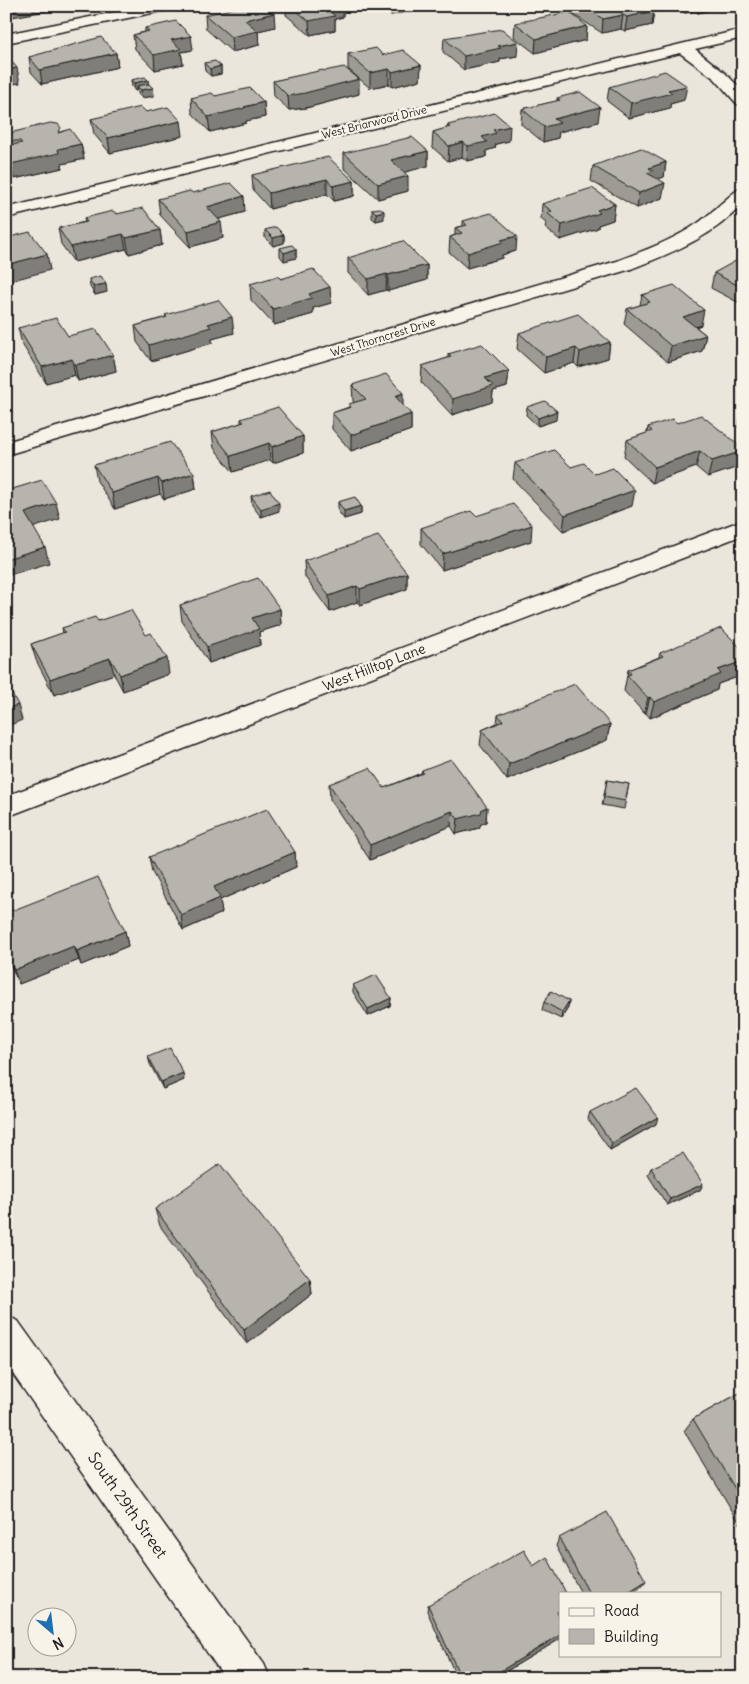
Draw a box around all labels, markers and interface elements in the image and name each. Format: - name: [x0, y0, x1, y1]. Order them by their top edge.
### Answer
- street label: West Briarwood Drive: [320, 102, 428, 142]
- street label: West Thorncrest Drive: [329, 314, 437, 360]
- street label: West Hilltop Lane: [320, 639, 428, 695]
- street label: South 29th Street: [84, 1448, 172, 1562]
- legend: [559, 1592, 722, 1656]
- text: Road: [604, 1601, 639, 1620]
- north arrow: [28, 1606, 78, 1656]
- text: Building: [604, 1627, 659, 1646]
- text: N: [50, 1633, 67, 1654]

